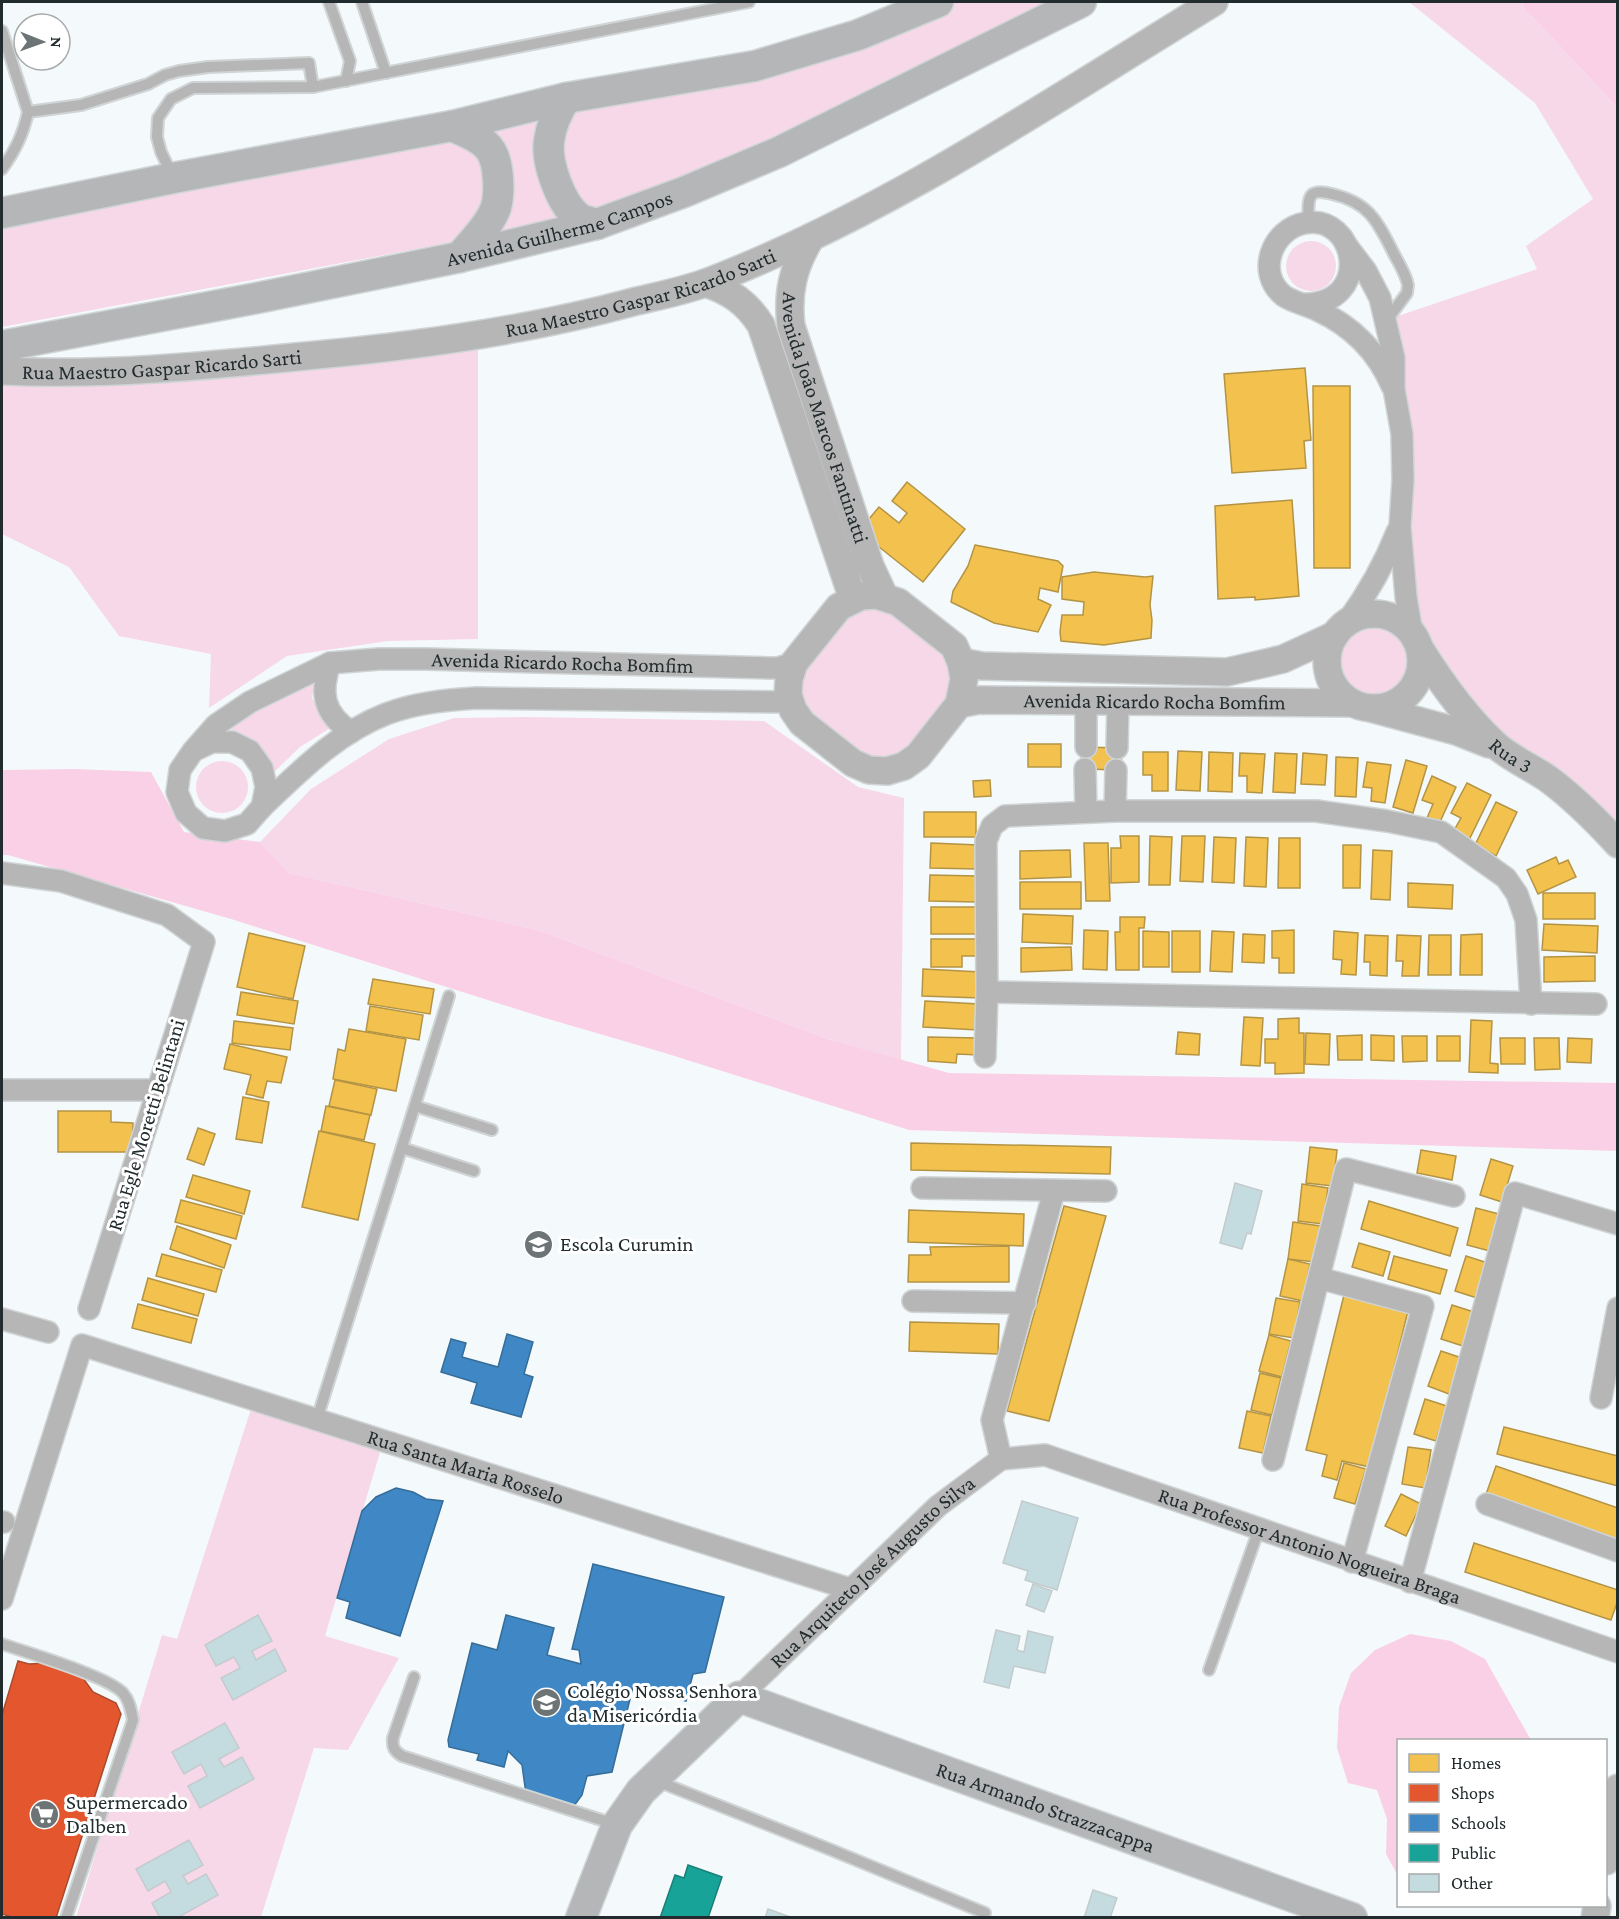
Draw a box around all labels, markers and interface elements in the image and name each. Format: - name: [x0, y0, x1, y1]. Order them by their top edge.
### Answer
- north arrow: [12, 12, 72, 72]
- text: N: [48, 37, 65, 48]
- street label: Avenida Guilherme Campos: [444, 185, 676, 271]
- street label: Rua Maestro Gaspar Ricardo Sarti: [503, 243, 780, 342]
- street label: Avenida João Marcos Fantinatti: [778, 291, 874, 547]
- street label: Rua Maestro Gaspar Ricardo Sarti: [22, 344, 303, 384]
- street label: Avenida Ricardo Rocha Bomfim: [431, 647, 694, 678]
- street label: Avenida Ricardo Rocha Bomfim: [1023, 688, 1286, 714]
- street label: Rua 3: [1484, 733, 1536, 778]
- street label: Rua Egle Moretti Belintani: [102, 1016, 190, 1234]
- school or university icon: Escola Curumin: [523, 1228, 555, 1260]
- place label: Escola Curumin: [560, 1232, 694, 1256]
- street label: Rua Santa Maria Rosselo: [365, 1424, 567, 1509]
- street label: Rua Arquiteto José Augusto Silva: [765, 1471, 980, 1673]
- street label: Rua Professor Antonio Nogueira Braga: [1155, 1483, 1464, 1609]
- place label: Colégio Nossa Senhora da Misericórdia: [567, 1679, 758, 1727]
- school or university icon: Colégio Nossa Senhora da Misericórdia: [530, 1687, 562, 1719]
- legend: [1397, 1739, 1607, 1907]
- text: Homes: [1451, 1753, 1501, 1773]
- street label: Rua Armando Strazzacappa: [933, 1757, 1158, 1858]
- text: Shops: [1451, 1783, 1495, 1803]
- place label: Supermercado Dalben: [66, 1790, 188, 1838]
- supermarket icon: Supermercado Dalben: [29, 1798, 61, 1830]
- text: Schools: [1451, 1813, 1506, 1833]
- text: Public: [1451, 1843, 1496, 1863]
- text: Other: [1451, 1873, 1494, 1893]

